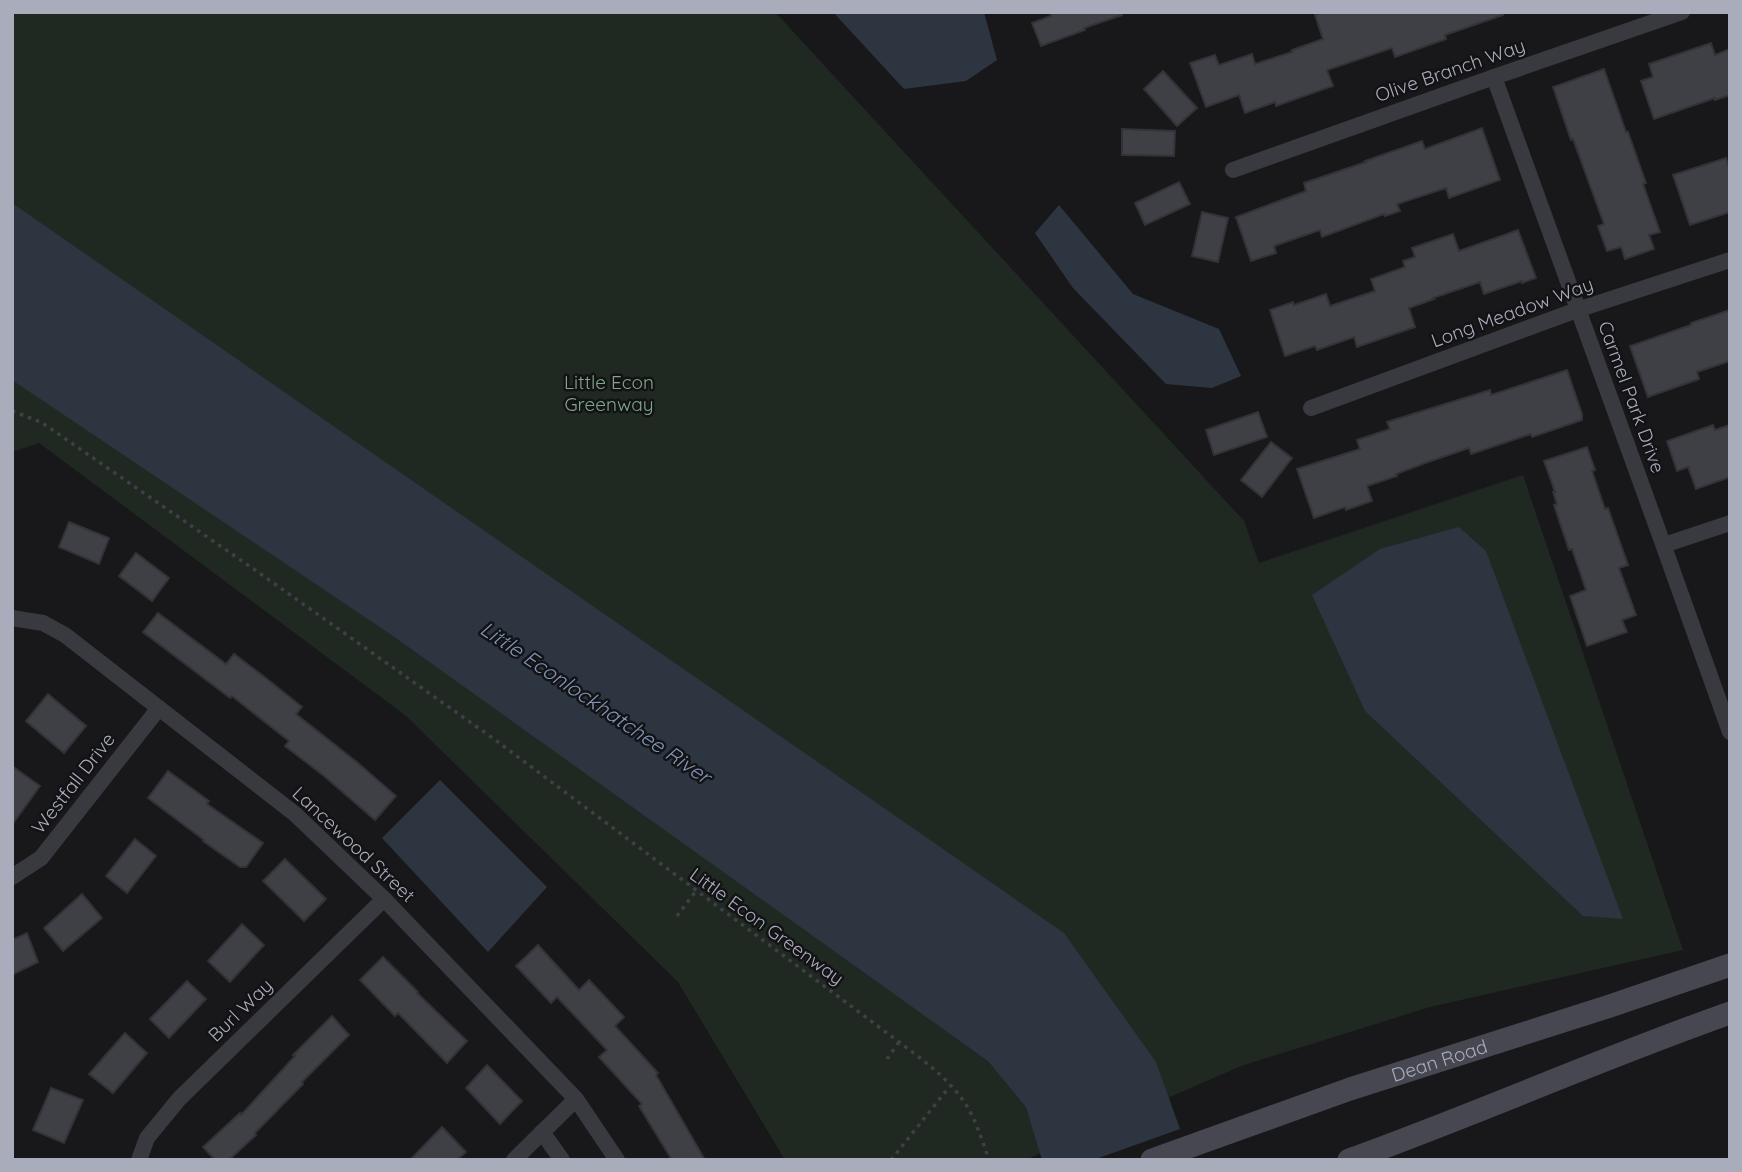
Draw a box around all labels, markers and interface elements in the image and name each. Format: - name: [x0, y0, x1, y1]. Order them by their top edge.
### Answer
- street label: Olive Branch Way: [1372, 33, 1528, 107]
- street label: Long Meadow Way: [1428, 272, 1596, 352]
- street label: Carmel Park Drive: [1593, 318, 1671, 476]
- park label: Little Econ Greenway: [564, 370, 654, 416]
- water label: Little Econlockhatchee River: [476, 615, 719, 791]
- street label: Westfall Drive: [26, 728, 120, 838]
- street label: Lancewood Street: [288, 781, 420, 907]
- street label: Little Econ Greenway: [685, 862, 849, 990]
- street label: Burl Way: [203, 973, 277, 1047]
- street label: Dean Road: [1388, 1034, 1490, 1087]

